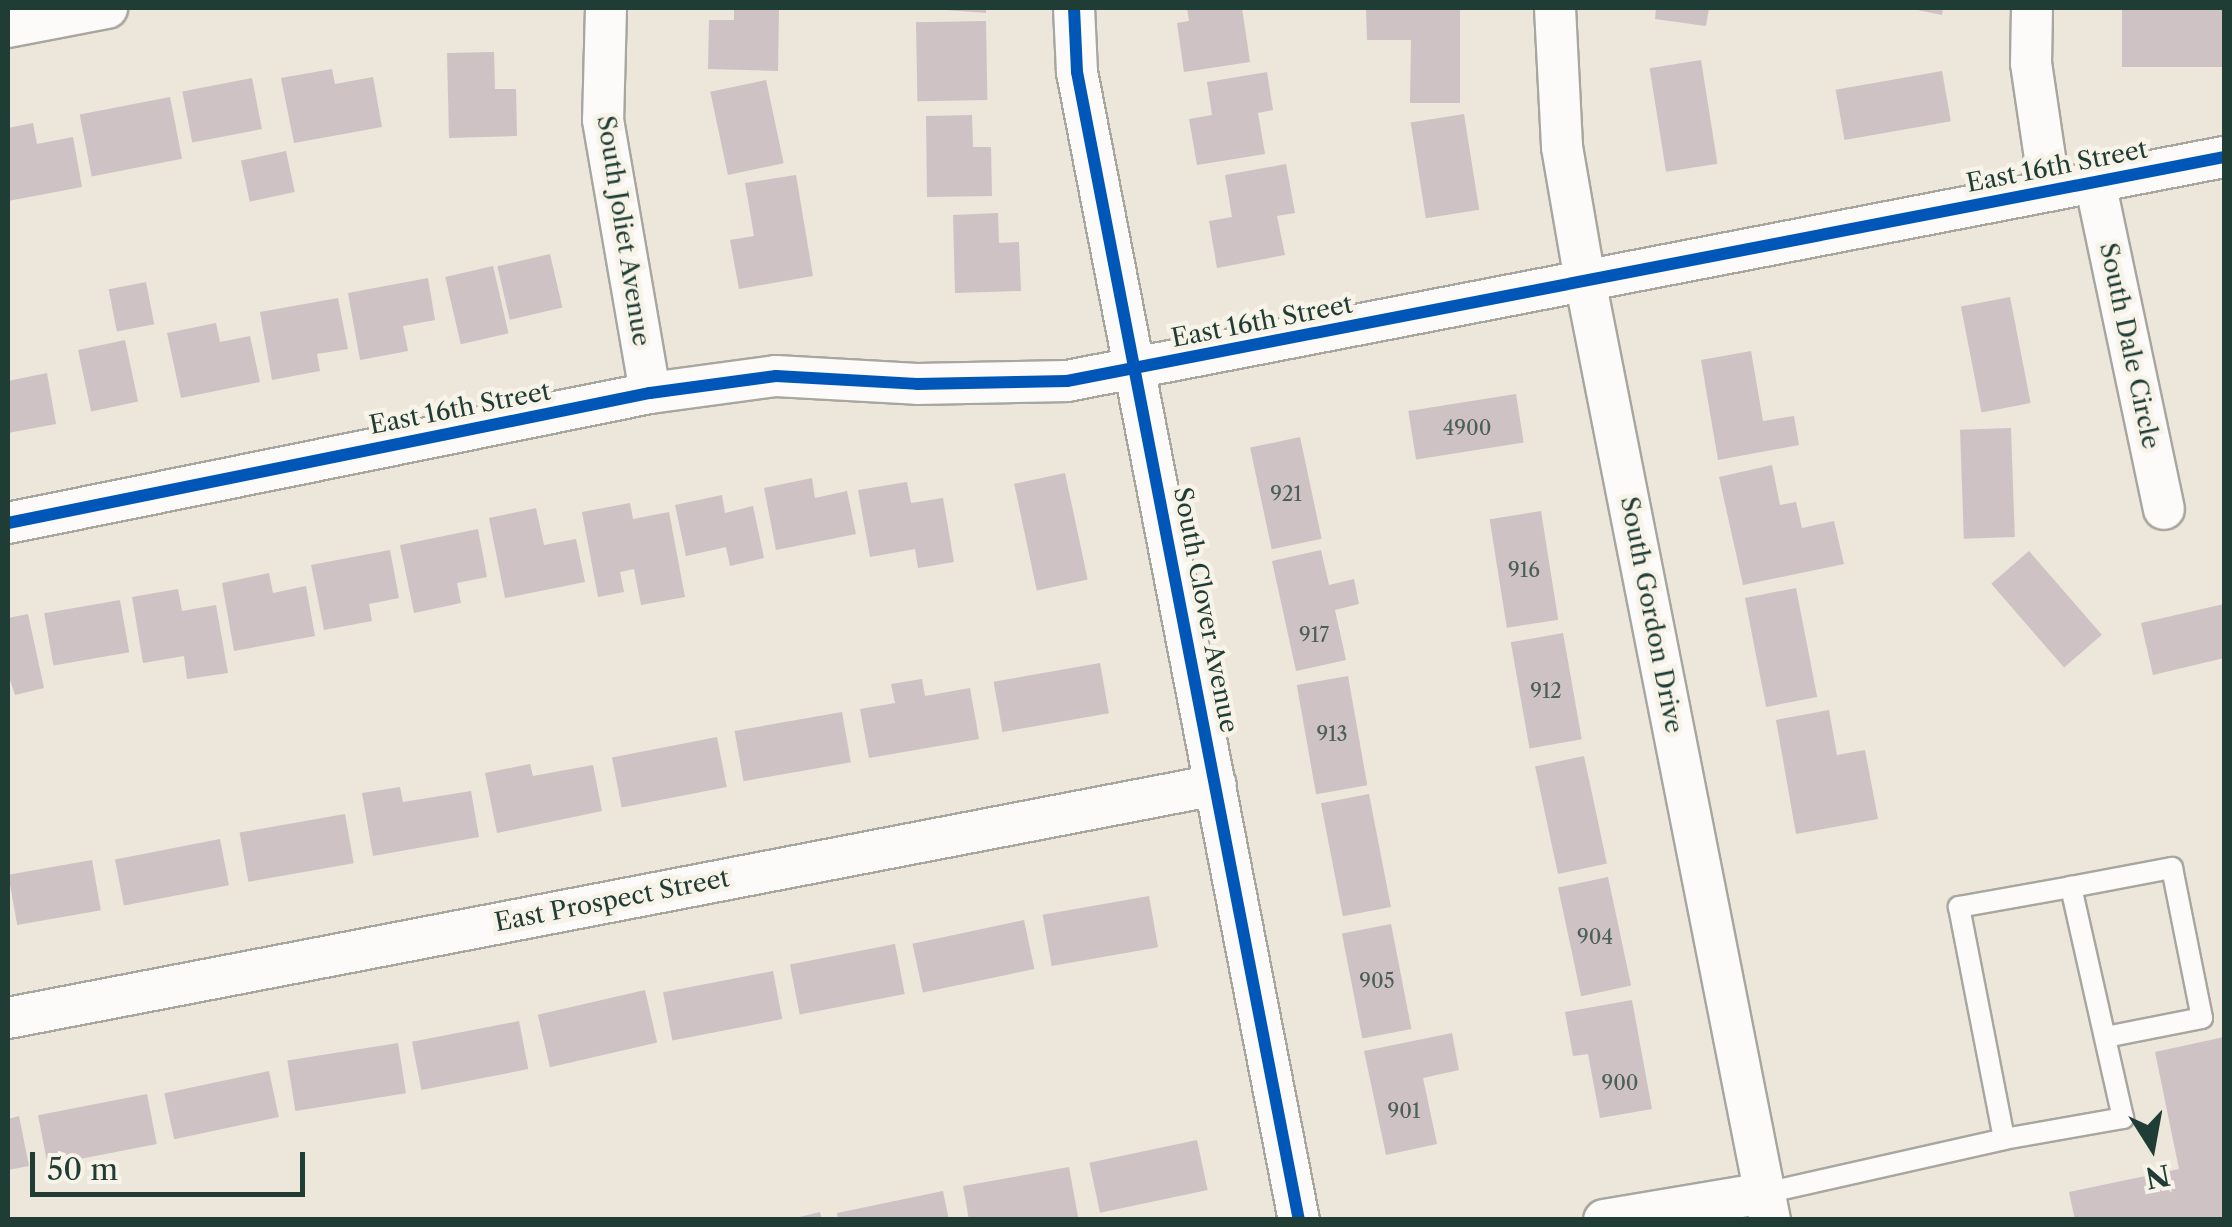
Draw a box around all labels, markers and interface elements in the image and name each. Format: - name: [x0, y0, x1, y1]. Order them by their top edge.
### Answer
- street label: South Joliet Avenue: [590, 113, 656, 349]
- street label: East 16th Street: [1964, 135, 2150, 199]
- street label: South Dale Circle: [2092, 240, 2166, 452]
- street label: East 16th Street: [1169, 290, 1355, 354]
- street label: East 16th Street: [367, 377, 553, 441]
- house number: 4900: [1443, 416, 1491, 440]
- house number: 921: [1270, 482, 1302, 506]
- street label: South Clover Avenue: [1166, 484, 1244, 736]
- street label: South Gordon Drive: [1613, 494, 1689, 736]
- house number: 916: [1508, 558, 1540, 582]
- house number: 917: [1299, 623, 1329, 647]
- house number: 912: [1530, 679, 1562, 703]
- house number: 913: [1316, 722, 1348, 746]
- street label: East Prospect Street: [492, 864, 732, 938]
- house number: 904: [1577, 925, 1613, 949]
- house number: 905: [1359, 969, 1395, 993]
- house number: 900: [1601, 1071, 1639, 1095]
- north arrow: [2102, 1097, 2202, 1197]
- house number: 901: [1388, 1099, 1420, 1123]
- scale bar: [35, 1132, 310, 1194]
- text: 50 m: [47, 1151, 118, 1188]
- text: N: [2143, 1157, 2173, 1195]

